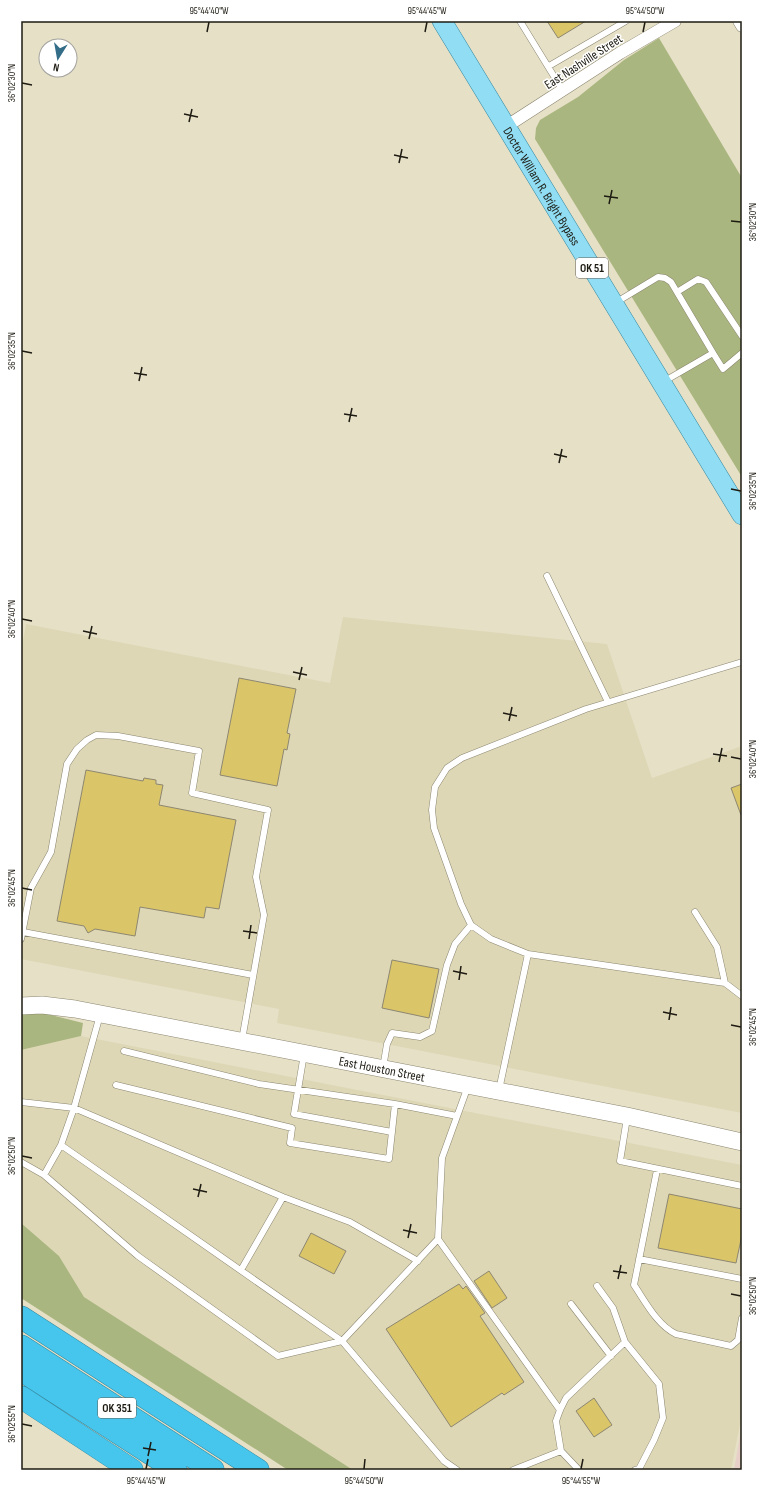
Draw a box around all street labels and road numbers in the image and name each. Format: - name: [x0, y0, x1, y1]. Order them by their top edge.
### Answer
- street label: East Nashville Street: [542, 31, 626, 93]
- street label: Doctor William R. Bright Bypass: [499, 124, 584, 249]
- road number: OK 51: [576, 258, 608, 278]
- street label: East Houston Street: [337, 1053, 426, 1086]
- road number: OK 351: [98, 1398, 136, 1418]

